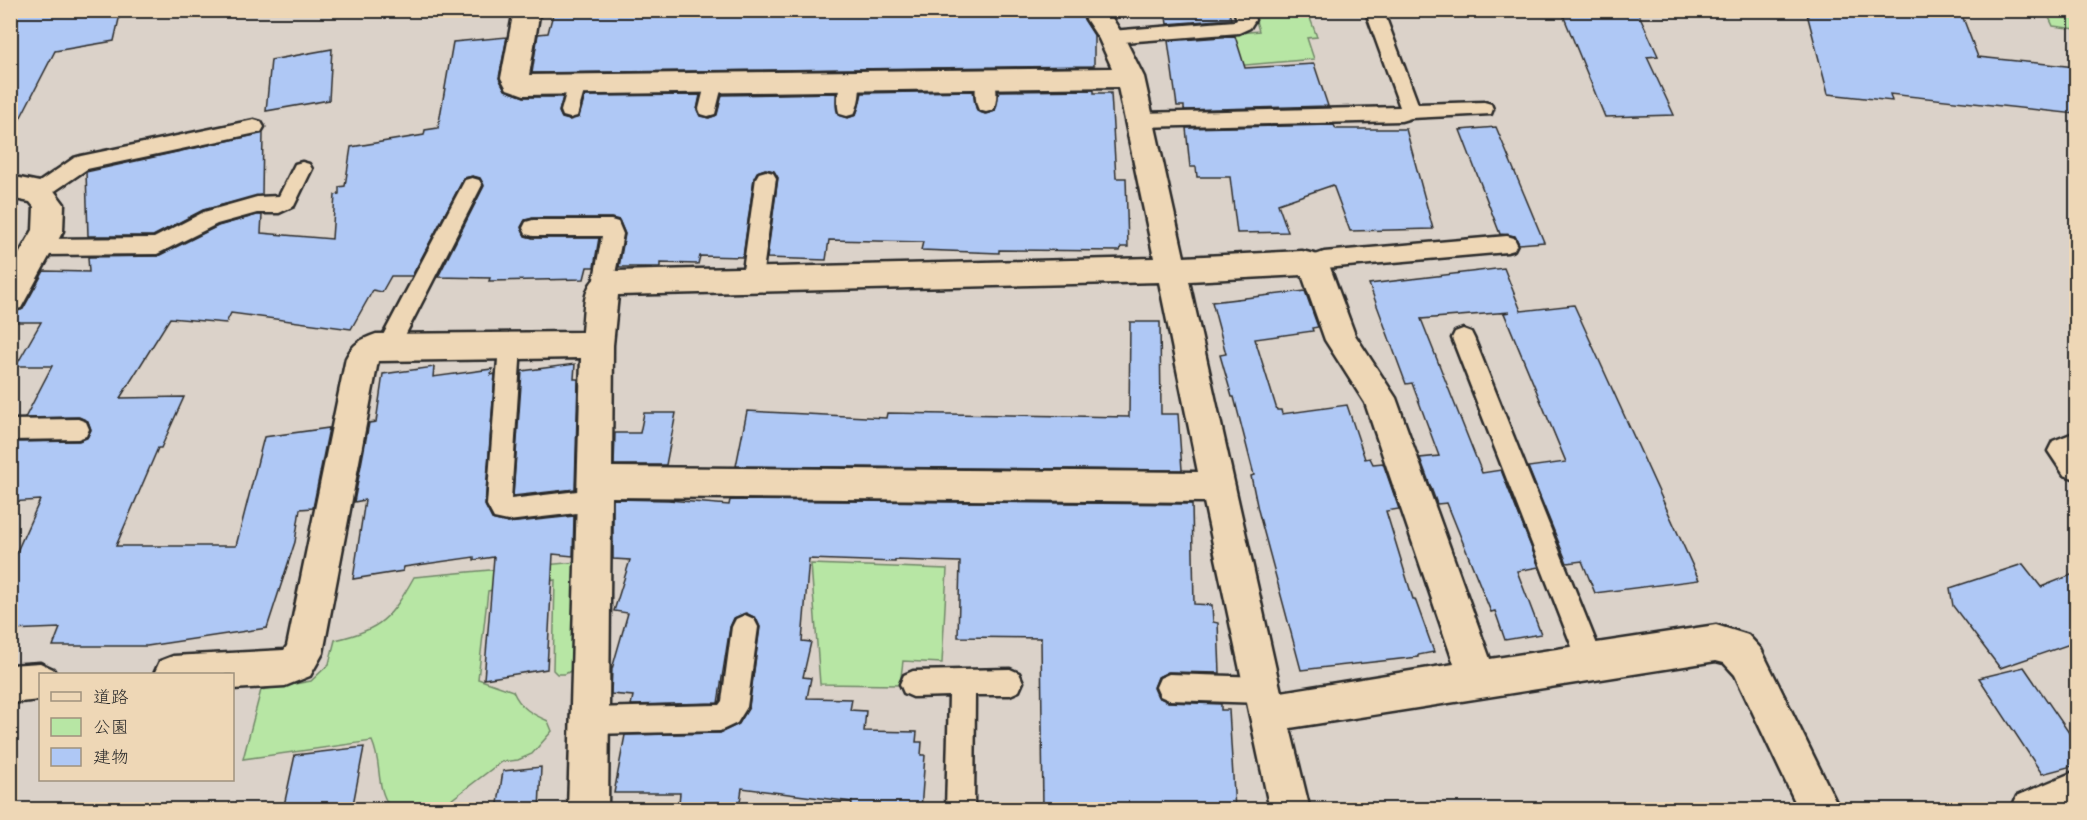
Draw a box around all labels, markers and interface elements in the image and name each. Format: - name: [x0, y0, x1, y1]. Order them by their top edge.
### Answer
- legend: [39, 673, 234, 781]
- text: 道路: [93, 686, 129, 712]
- text: 公園: [93, 716, 129, 742]
- text: 建物: [93, 746, 129, 772]

